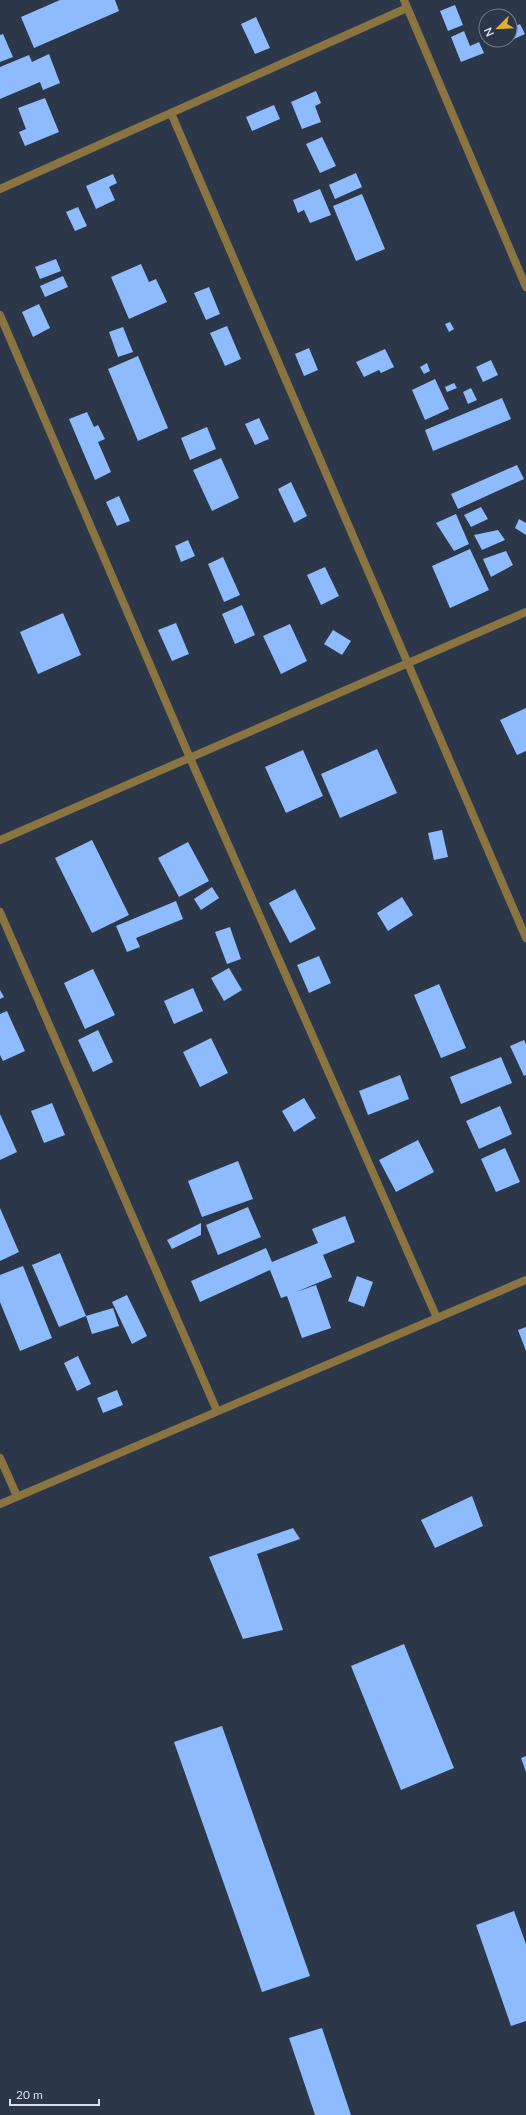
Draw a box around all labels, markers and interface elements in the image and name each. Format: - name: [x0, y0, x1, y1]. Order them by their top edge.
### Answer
- north arrow: [478, 8, 518, 48]
- text: N: [481, 26, 496, 39]
- scale bar: [10, 2081, 99, 2107]
- text: 20 m: [16, 2087, 43, 2102]

